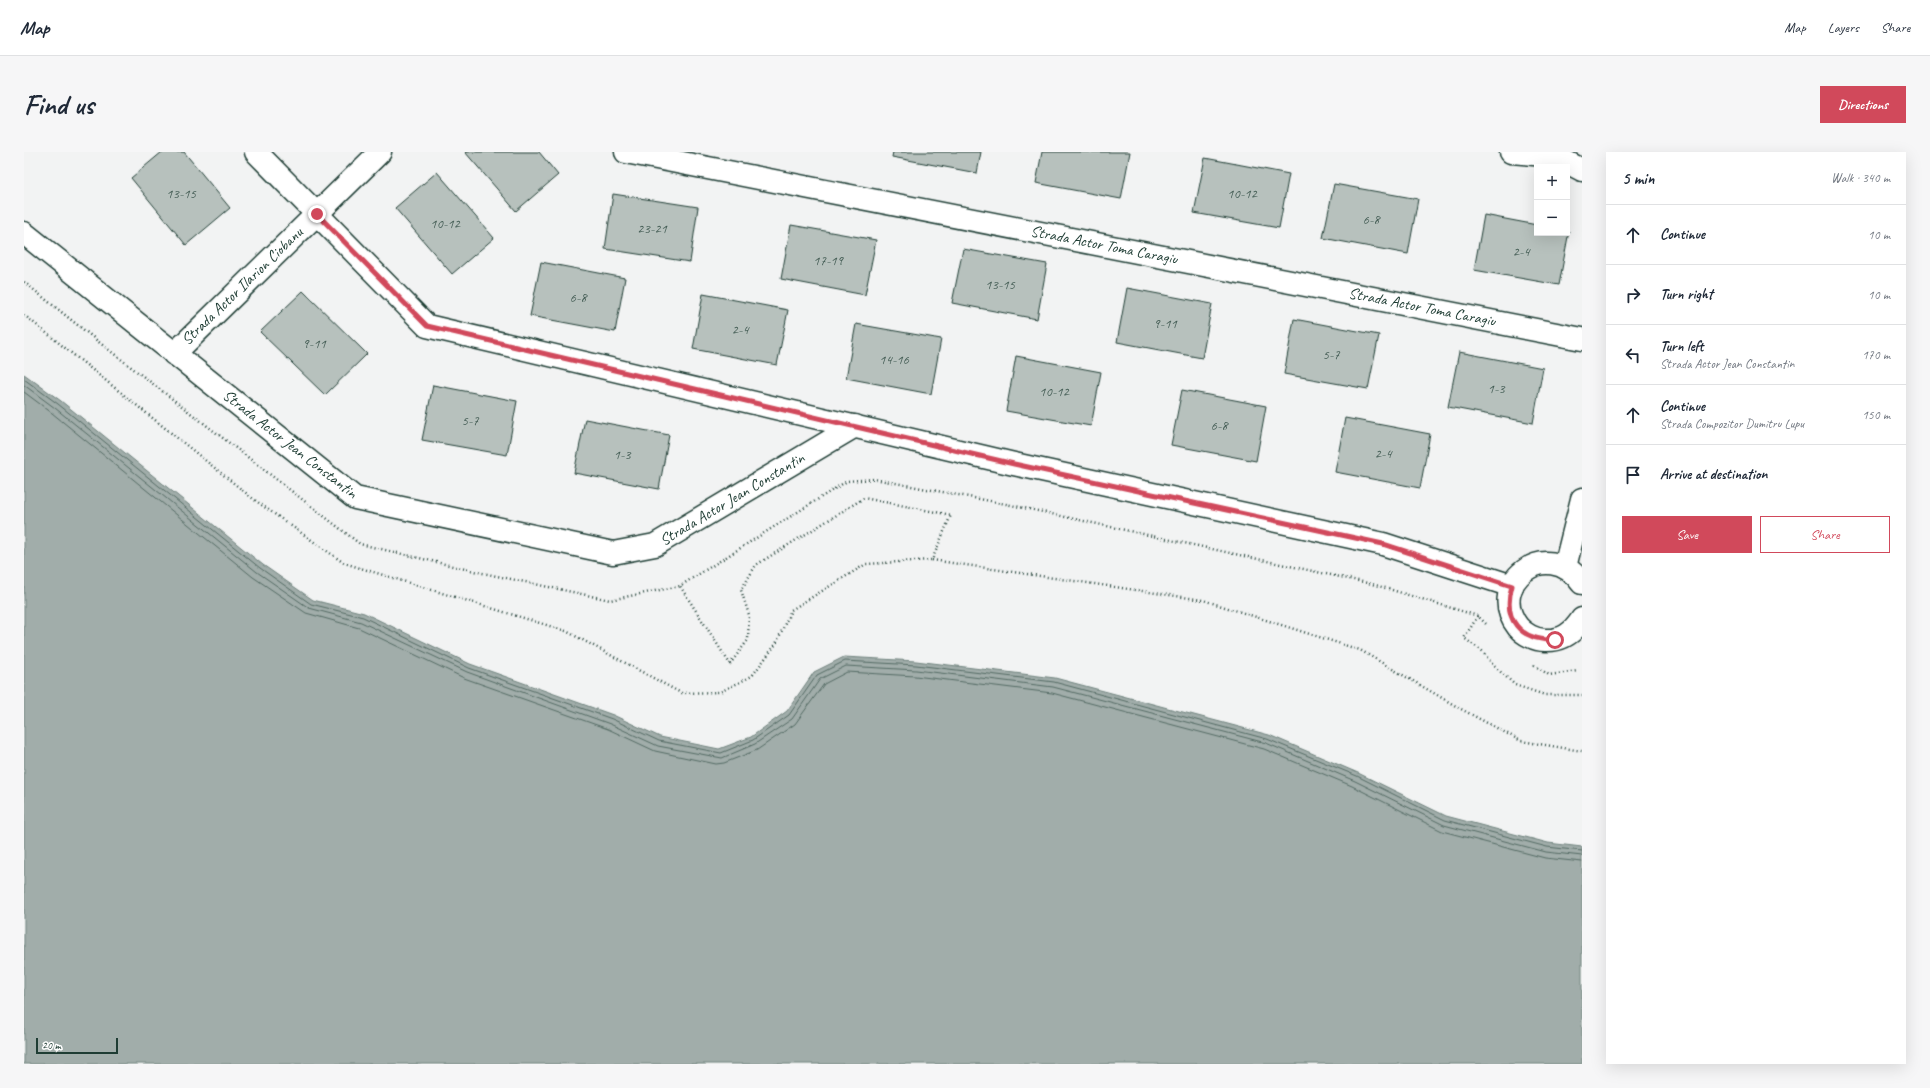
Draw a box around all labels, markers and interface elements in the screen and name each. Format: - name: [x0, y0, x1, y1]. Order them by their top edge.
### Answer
- text: Map: [20, 16, 50, 40]
- text: Map: [1784, 19, 1806, 36]
- text: Layers: [1828, 19, 1859, 36]
- text: Share: [1881, 19, 1910, 36]
- button: Directions: [1820, 86, 1906, 123]
- text: Find us: [24, 87, 94, 122]
- map controls: [1534, 164, 1570, 236]
- button: +: [1534, 164, 1570, 200]
- text: 5 min: [1622, 168, 1654, 189]
- text: Walk · 340 m: [1831, 170, 1890, 186]
- house number: 13-15: [166, 185, 197, 202]
- house number: 10-12: [1227, 185, 1259, 202]
- button: −: [1534, 200, 1570, 236]
- route end: [308, 205, 326, 223]
- house number: 6-8: [1362, 211, 1381, 228]
- house number: 10-12: [430, 215, 462, 232]
- house number: 23-21: [637, 220, 668, 237]
- street label: Strada Actor Toma Caragiu: [1029, 221, 1180, 269]
- street label: Strada Actor Ilarion Ciobanu: [177, 222, 308, 349]
- icon: ahead: [1622, 224, 1644, 246]
- text: Continue: [1660, 225, 1705, 244]
- text: 10 m: [1868, 227, 1890, 243]
- house number: 2-4: [1512, 243, 1531, 260]
- house number: 17-19: [813, 252, 845, 269]
- house number: 13-15: [985, 276, 1016, 293]
- street label: Strada Actor Toma Caragiu: [1347, 283, 1498, 331]
- icon: right: [1622, 284, 1644, 306]
- text: Turn right: [1660, 285, 1713, 304]
- text: 10 m: [1868, 287, 1890, 303]
- house number: 6-8: [569, 289, 588, 306]
- house number: 9-11: [1153, 315, 1177, 332]
- house number: 2-4: [731, 321, 750, 338]
- house number: 9-11: [302, 335, 326, 352]
- text: Turn left: [1660, 337, 1703, 356]
- icon: left: [1622, 344, 1644, 366]
- house number: 5-7: [1322, 346, 1340, 363]
- text: 170 m: [1862, 347, 1890, 363]
- house number: 14-16: [879, 351, 910, 368]
- text: Strada Actor Jean Constantin: [1660, 356, 1794, 372]
- house number: 1-3: [1487, 380, 1506, 397]
- house number: 10-12: [1039, 383, 1071, 400]
- street label: Strada Actor Jean Constantin: [219, 385, 362, 503]
- text: Continue: [1660, 397, 1705, 416]
- icon: ahead: [1622, 404, 1644, 426]
- text: 150 m: [1862, 407, 1890, 423]
- house number: 5-7: [461, 412, 479, 429]
- text: Strada Compozitor Dumitru Lupu: [1660, 416, 1804, 432]
- house number: 6-8: [1210, 417, 1229, 434]
- house number: 2-4: [1374, 445, 1393, 462]
- house number: 1-3: [613, 446, 632, 463]
- street label: Strada Actor Jean Constantin: [656, 447, 809, 550]
- icon: arrive: [1622, 464, 1644, 486]
- text: Arrive at destination: [1660, 465, 1767, 484]
- button: Save: [1622, 516, 1752, 553]
- button: Share: [1760, 516, 1890, 553]
- route start: [1546, 631, 1564, 649]
- scale bar: [36, 1036, 118, 1055]
- text: 20 m: [42, 1038, 61, 1052]

